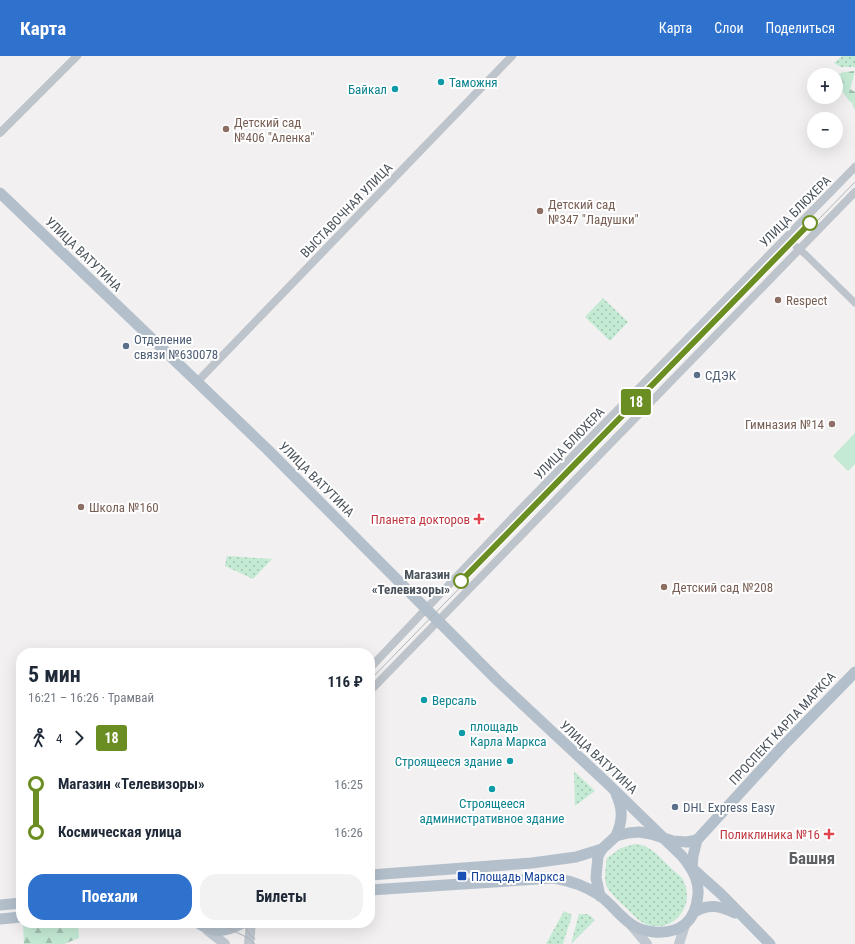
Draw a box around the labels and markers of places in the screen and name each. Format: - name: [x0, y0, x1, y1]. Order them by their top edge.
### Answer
- place label: Таможня: [449, 75, 498, 90]
- marker: Таможня: [436, 77, 446, 87]
- place label: Байкал: [348, 82, 387, 97]
- marker: Байкал: [390, 84, 400, 94]
- place label: Детский сад №406 "Аленка": [234, 115, 314, 145]
- marker: Детский сад №406 "Аленка": [221, 124, 231, 134]
- place label: Детский сад №347 "Ладушки": [548, 197, 639, 227]
- marker: Детский сад №347 "Ладушки": [535, 206, 545, 216]
- unlabelled marker: [802, 215, 818, 231]
- place label: Respect: [786, 293, 827, 308]
- marker: Respect: [773, 295, 783, 305]
- place label: Отделение связи №630078: [134, 332, 218, 362]
- marker: Отделение связи №630078: [121, 341, 131, 351]
- place label: СДЭК: [705, 368, 737, 383]
- marker: СДЭК: [692, 370, 702, 380]
- place label: Гимназия №14: [745, 417, 825, 432]
- marker: Гимназия №14: [827, 419, 837, 429]
- place label: Школа №160: [89, 500, 159, 515]
- marker: Школа №160: [76, 502, 86, 512]
- place label: Планета докторов: [371, 512, 470, 527]
- marker: Планета докторов: [473, 513, 485, 525]
- place label: Магазин «Телевизоры»: [372, 567, 450, 597]
- marker: Магазин «Телевизоры»: [453, 573, 469, 589]
- place label: Детский сад №208: [672, 580, 773, 595]
- marker: Детский сад №208: [659, 582, 669, 592]
- place label: Версаль: [432, 693, 477, 708]
- marker: Версаль: [419, 695, 429, 705]
- place label: площадь Карла Маркса: [470, 719, 547, 749]
- marker: площадь Карла Маркса: [457, 728, 467, 738]
- place label: Строящееся здание: [395, 754, 502, 769]
- marker: Строящееся здание: [505, 756, 515, 766]
- marker: Строящееся административное здание: [487, 784, 497, 794]
- place label: Строящееся административное здание: [420, 796, 564, 826]
- place label: DHL Express Easy: [683, 800, 776, 815]
- marker: DHL Express Easy: [670, 802, 680, 812]
- place label: Поликлиника №16: [720, 827, 820, 842]
- marker: Поликлиника №16: [823, 828, 835, 840]
- place label: Площадь Маркса: [471, 869, 565, 884]
- marker: Площадь Маркса: [456, 870, 468, 882]

